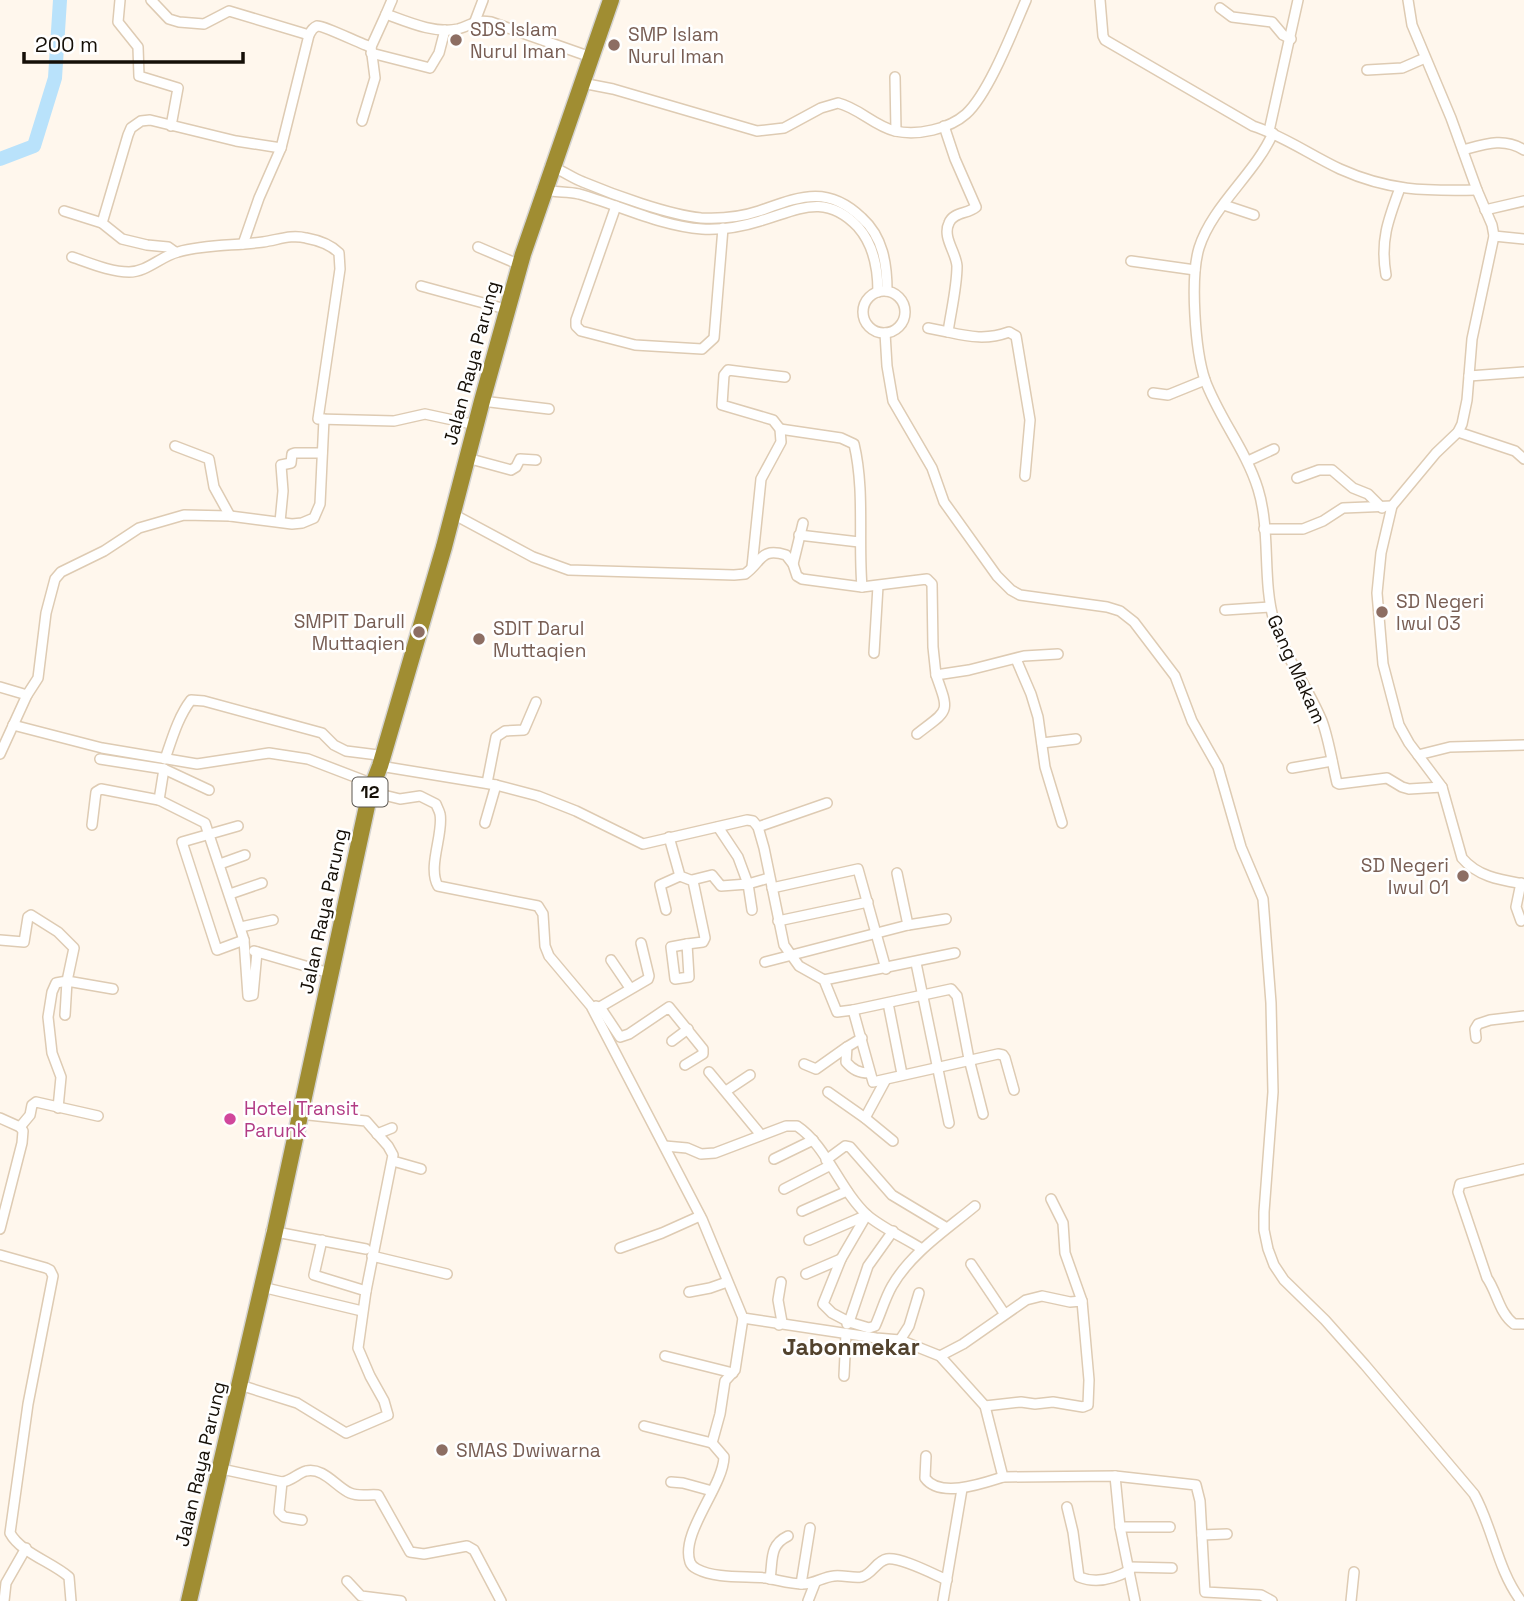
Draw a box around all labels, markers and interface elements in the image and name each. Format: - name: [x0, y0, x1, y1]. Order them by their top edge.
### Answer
- place label: SDS Islam Nurul Iman: [470, 17, 566, 64]
- scale bar: [24, 21, 243, 65]
- place label: SMP Islam Nurul Iman: [628, 22, 724, 69]
- text: 200 m: [35, 31, 98, 58]
- marker: SDS Islam Nurul Iman: [448, 32, 464, 48]
- marker: SMP Islam Nurul Iman: [606, 37, 622, 53]
- street label: Jalan Raya Parung: [438, 278, 505, 448]
- place label: SD Negeri Iwul 03: [1396, 589, 1484, 636]
- marker: SD Negeri Iwul 03: [1374, 604, 1390, 620]
- place label: SMPIT Darull Muttaqien: [294, 609, 405, 656]
- street label: Gang Makam: [1261, 611, 1332, 728]
- place label: SDIT Darul Muttaqien: [493, 616, 586, 663]
- marker: SMPIT Darull Muttaqien: [411, 624, 427, 640]
- marker: SDIT Darul Muttaqien: [471, 631, 487, 647]
- road number: 12: [352, 778, 388, 806]
- street label: Jalan Raya Parung: [294, 826, 353, 996]
- place label: SD Negeri Iwul 01: [1361, 853, 1449, 900]
- marker: SD Negeri Iwul 01: [1455, 868, 1471, 884]
- place label: Hotel Transit Parunk: [244, 1096, 359, 1143]
- marker: Hotel Transit Parunk: [222, 1111, 238, 1127]
- district label: Jabonmekar: [782, 1332, 920, 1362]
- street label: Jalan Raya Parung: [169, 1379, 232, 1549]
- place label: SMAS Dwiwarna: [456, 1438, 601, 1463]
- marker: SMAS Dwiwarna: [434, 1442, 450, 1458]

